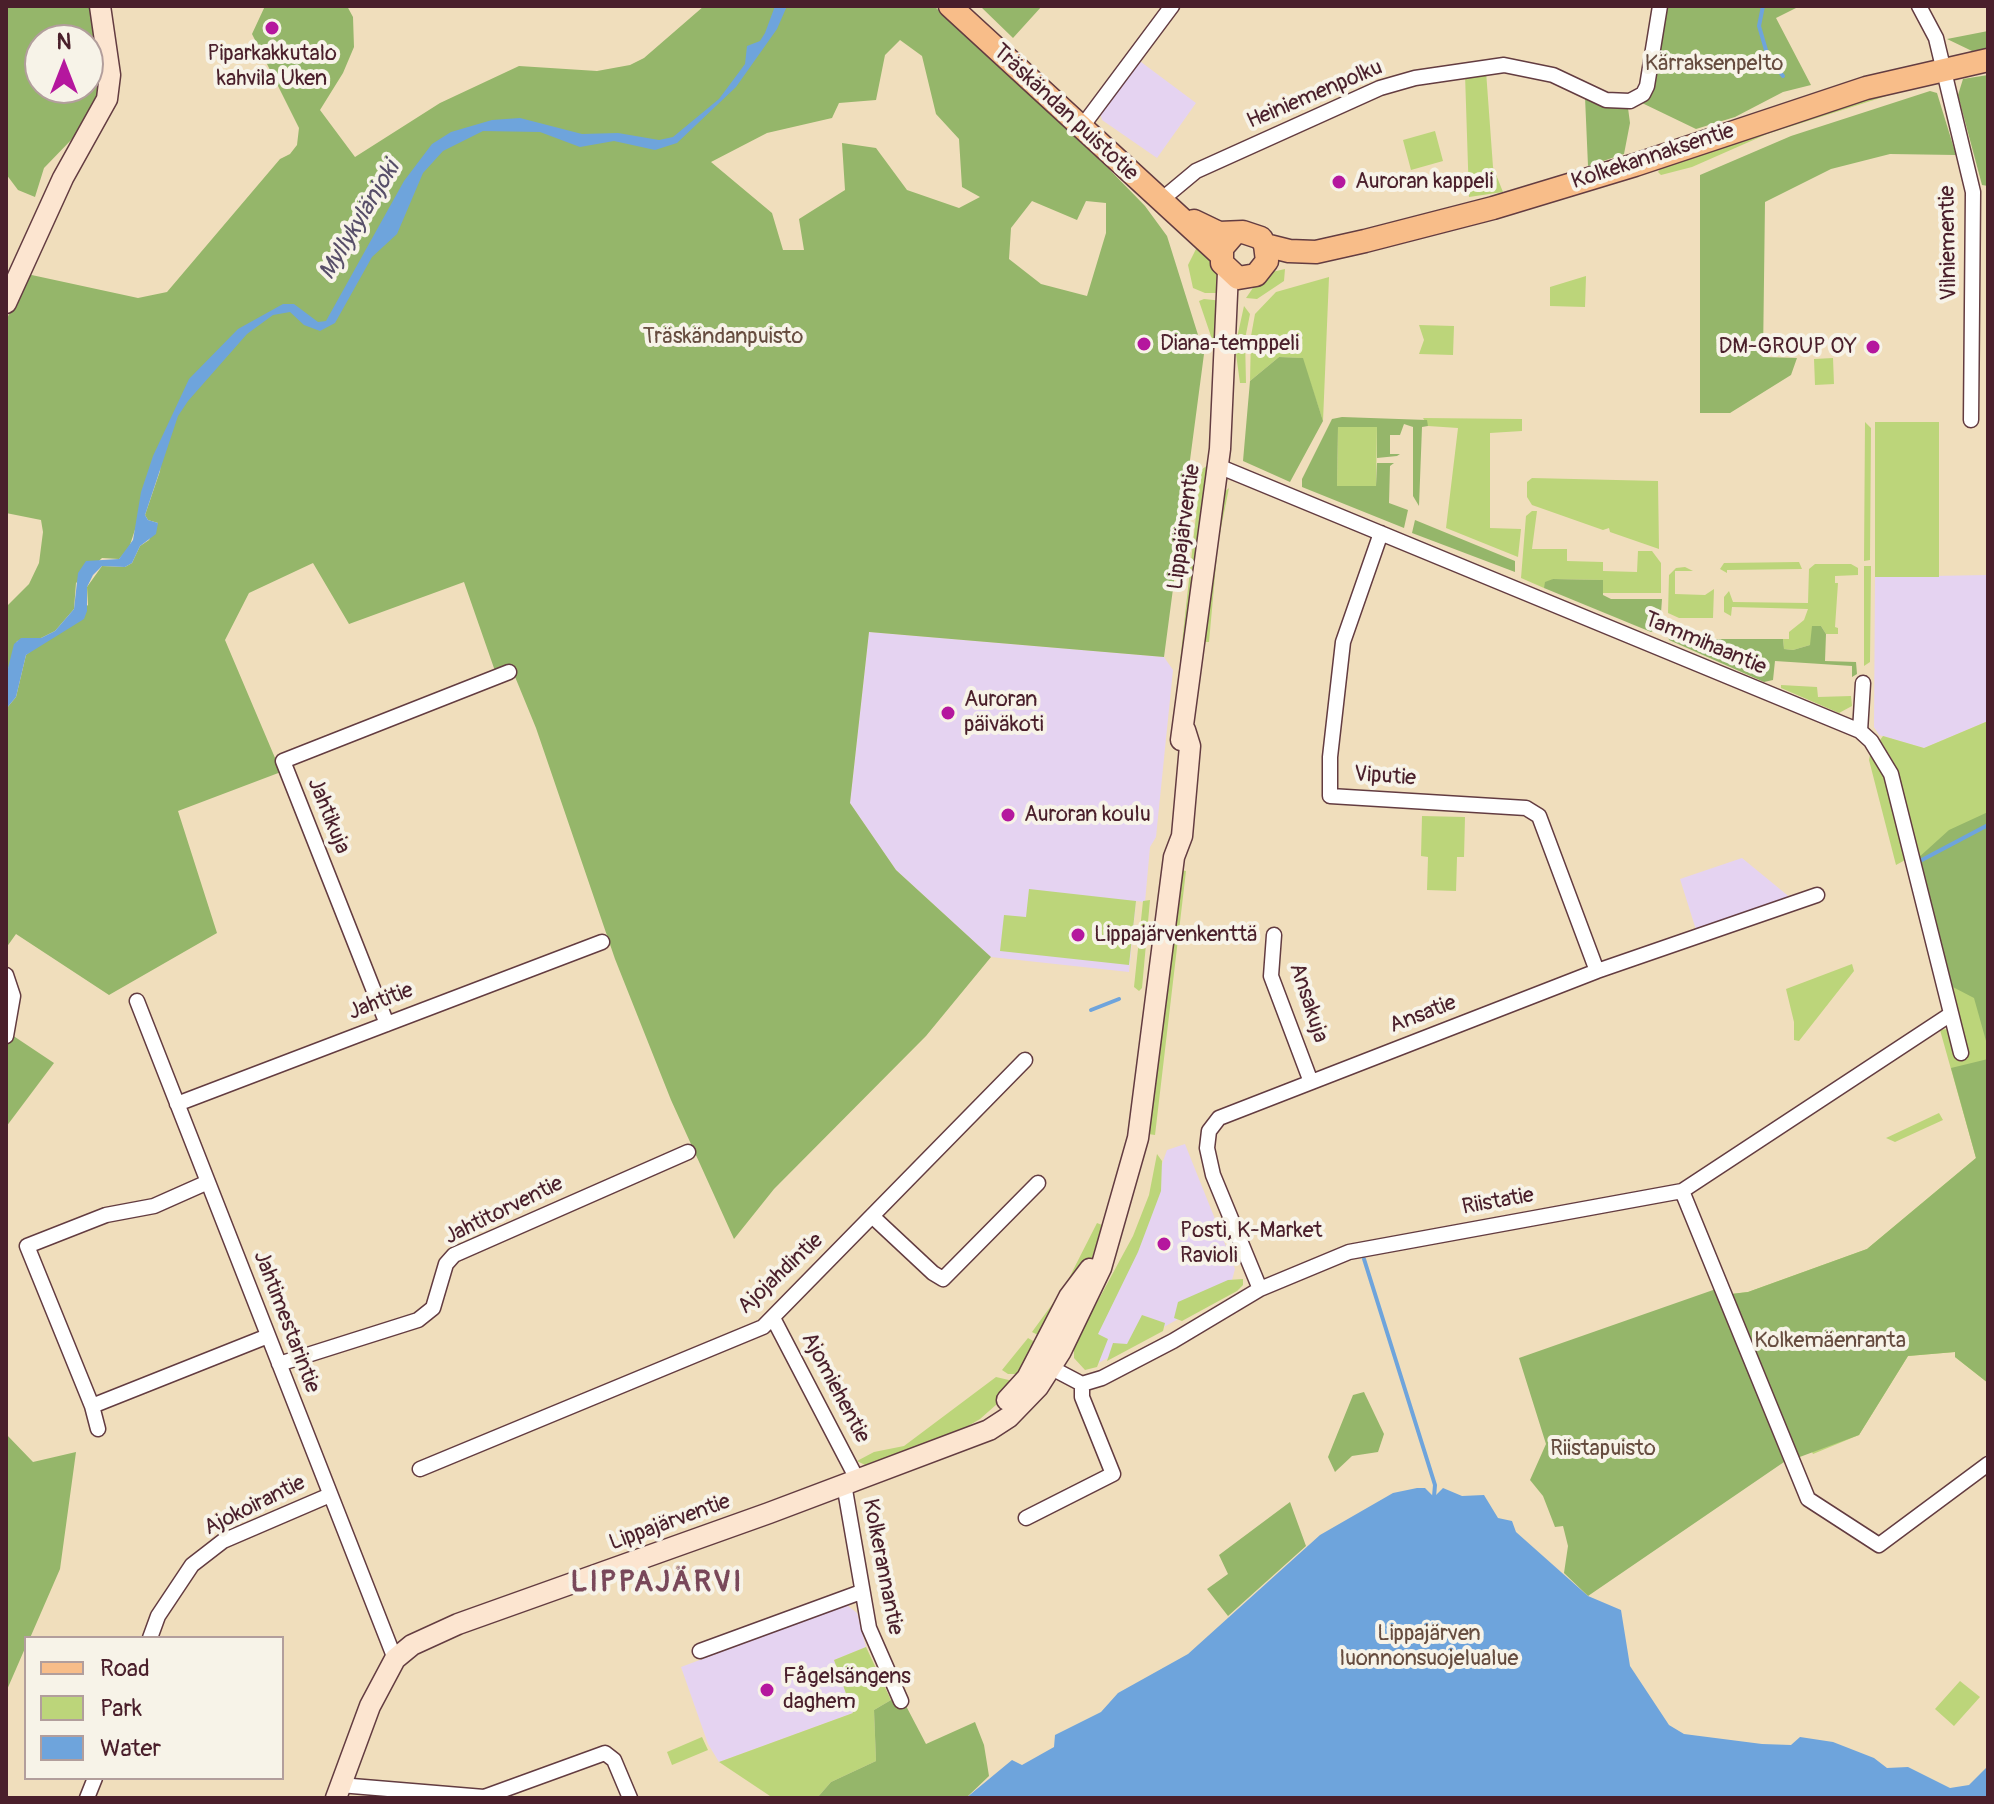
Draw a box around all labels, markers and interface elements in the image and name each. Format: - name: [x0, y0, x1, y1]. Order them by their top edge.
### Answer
- marker: Piparkakkutalo kahvila Uken: [263, 19, 281, 37]
- north arrow: [24, 24, 104, 104]
- text: N: [57, 28, 71, 56]
- street label: Träskändan puistotie: [987, 39, 1143, 187]
- place label: Piparkakkutalo kahvila Uken: [207, 41, 337, 92]
- park label: Kärraksenpelto: [1645, 51, 1783, 77]
- street label: Heiniemenpolku: [1243, 55, 1387, 135]
- street label: Kolkekannaksentie: [1568, 118, 1738, 196]
- water label: Myllykylänjoki: [313, 157, 407, 285]
- place label: Auroran kappeli: [1355, 169, 1494, 195]
- marker: Auroran kappeli: [1330, 173, 1348, 191]
- street label: Vilniementie: [1935, 185, 1963, 301]
- park label: Träskändanpuisto: [643, 324, 803, 350]
- place label: Diana-temppeli: [1160, 331, 1299, 357]
- place label: DM-GROUP OY: [1718, 334, 1857, 360]
- marker: Diana-temppeli: [1135, 335, 1153, 353]
- marker: DM-GROUP OY: [1864, 338, 1882, 356]
- street label: Lippajärventie: [1163, 462, 1207, 592]
- street label: Tammihaantie: [1640, 606, 1770, 682]
- place label: Auroran päiväkoti: [964, 687, 1044, 738]
- marker: Auroran päiväkoti: [939, 704, 957, 722]
- street label: Viputie: [1353, 762, 1417, 792]
- street label: Jahtikuja: [301, 774, 355, 858]
- place label: Auroran koulu: [1024, 802, 1151, 828]
- marker: Auroran koulu: [999, 806, 1017, 824]
- place label: Lippajärvenkenttä: [1094, 922, 1257, 948]
- marker: Lippajärvenkenttä: [1069, 926, 1087, 944]
- street label: Ansakuja: [1283, 960, 1333, 1046]
- street label: Jahtitie: [345, 978, 417, 1026]
- street label: Ansatie: [1386, 990, 1460, 1040]
- street label: Jahtitorventie: [440, 1171, 568, 1251]
- street label: Riistatie: [1460, 1183, 1536, 1221]
- place label: Posti, K-Market Ravioli: [1180, 1218, 1322, 1270]
- street label: Ajojahdintie: [733, 1228, 829, 1320]
- marker: Posti, K-Market Ravioli: [1155, 1235, 1173, 1253]
- street label: Jahtimestarintie: [247, 1247, 325, 1397]
- street label: Ajomiehentie: [795, 1328, 875, 1448]
- park label: Kolkemäenranta: [1754, 1328, 1906, 1354]
- park label: Riistapuisto: [1550, 1436, 1656, 1462]
- street label: Ajokoirantie: [200, 1470, 310, 1542]
- street label: Lippajärventie: [606, 1489, 734, 1557]
- street label: Kolkerannantie: [856, 1497, 908, 1637]
- district label: LIPPAJÄRVI: [570, 1565, 744, 1601]
- park label: Lippajärven luonnonsuojelualue: [1340, 1621, 1518, 1672]
- legend: [24, 1636, 284, 1780]
- text: Road: [100, 1654, 150, 1683]
- place label: Fågelsängens daghem: [783, 1664, 911, 1716]
- marker: Fågelsängens daghem: [758, 1681, 776, 1699]
- text: Park: [100, 1694, 142, 1723]
- text: Water: [100, 1734, 161, 1763]

